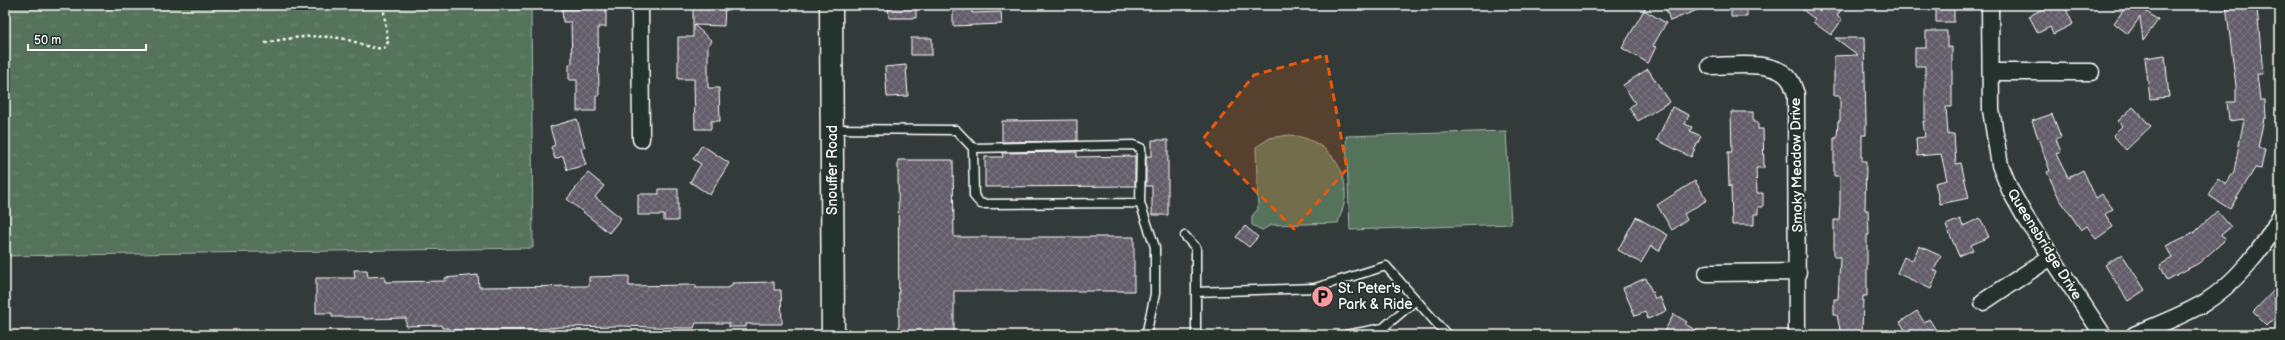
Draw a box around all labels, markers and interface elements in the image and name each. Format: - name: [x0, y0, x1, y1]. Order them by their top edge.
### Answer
- scale bar: [28, 26, 146, 52]
- text: 50 m: [34, 33, 61, 48]
- street label: Smoky Meadow Drive: [1787, 98, 1806, 232]
- street label: Snouffer Road: [824, 125, 841, 215]
- street label: Queensbridge Drive: [2004, 186, 2086, 303]
- place label: St. Peter's Park & Ride: [1338, 280, 1412, 313]
- parking icon: St. Peter's Park & Ride: [1309, 283, 1335, 309]

